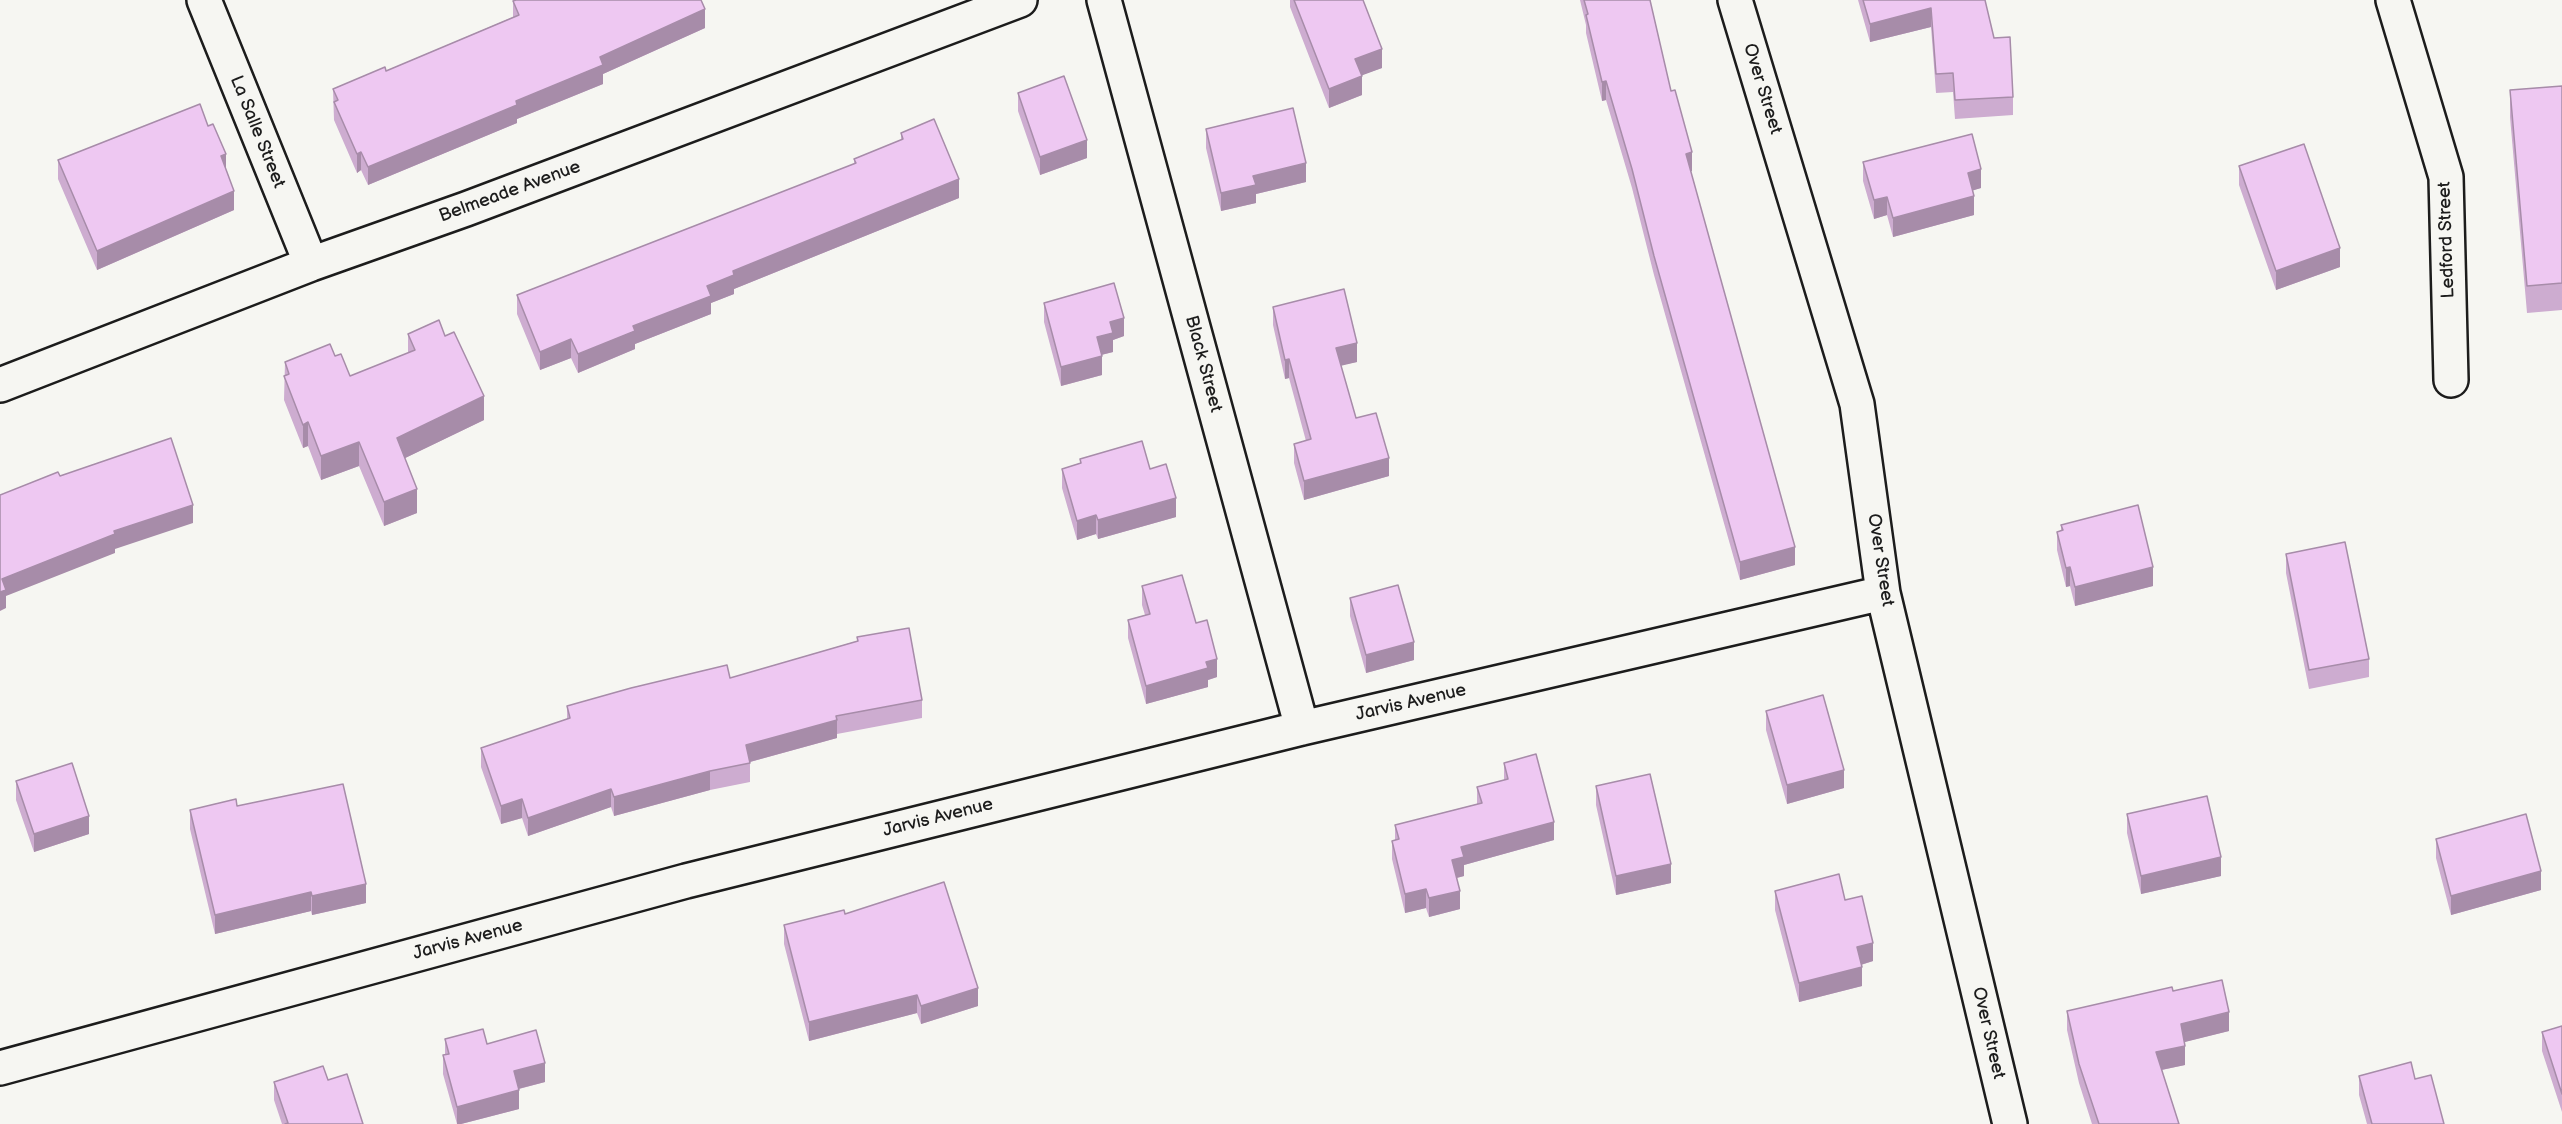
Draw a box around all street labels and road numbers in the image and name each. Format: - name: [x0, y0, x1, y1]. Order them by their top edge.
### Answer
- street label: Over Street: [1738, 41, 1786, 137]
- street label: La Salle Street: [225, 73, 289, 191]
- street label: Belmeade Avenue: [436, 156, 584, 228]
- street label: Ledford Street: [2434, 181, 2460, 299]
- street label: Black Street: [1180, 313, 1226, 415]
- street label: Over Street: [1862, 512, 1898, 608]
- street label: Jarvis Avenue: [1354, 680, 1468, 726]
- street label: Jarvis Avenue: [881, 794, 995, 842]
- street label: Jarvis Avenue: [411, 915, 525, 965]
- street label: Over Street: [1967, 985, 2009, 1081]

